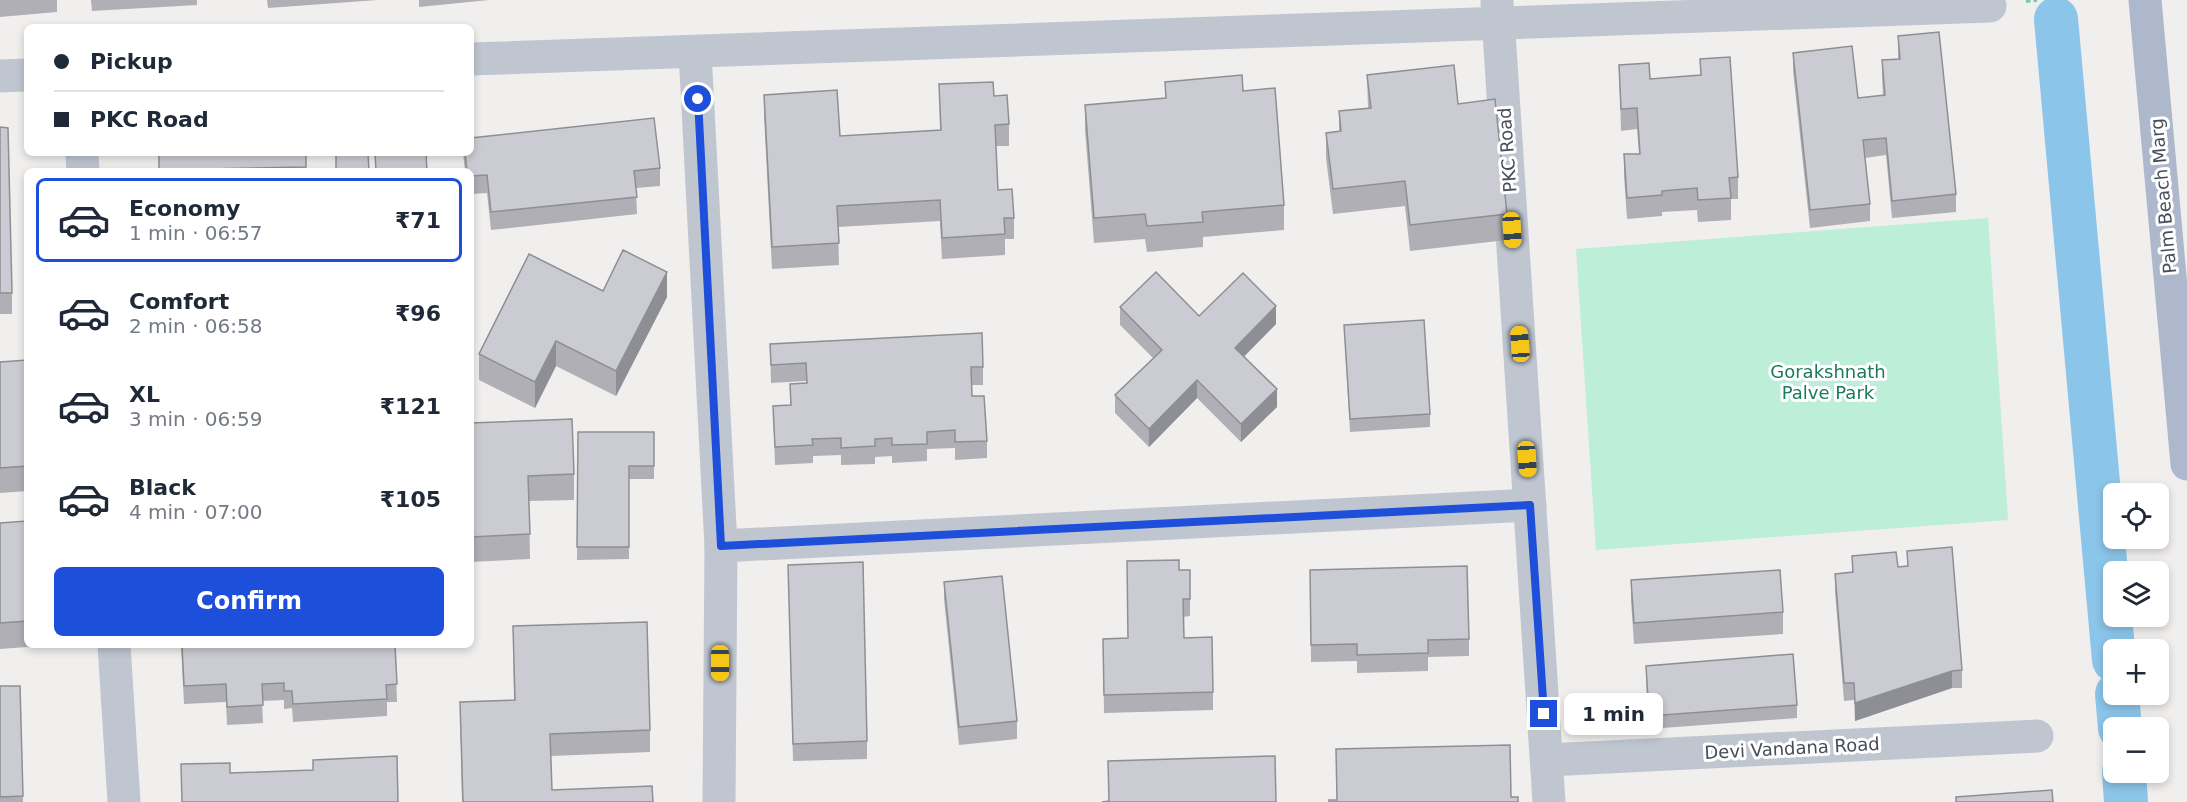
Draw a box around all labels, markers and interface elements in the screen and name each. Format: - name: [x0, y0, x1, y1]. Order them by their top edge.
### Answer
- text: Pickup: [90, 49, 173, 74]
- route start: [684, 85, 711, 112]
- text: PKC Road: [90, 107, 209, 132]
- street label: PKC Road: [1494, 107, 1520, 193]
- street label: Palm Beach Marg: [2146, 117, 2180, 275]
- icon: car: [57, 193, 111, 247]
- text: Economy: [129, 196, 240, 221]
- text: ₹71: [395, 208, 441, 233]
- car: [1502, 211, 1522, 249]
- text: 1 min · 06:57: [129, 221, 263, 245]
- icon: car: [57, 286, 111, 340]
- text: Comfort: [129, 289, 229, 314]
- text: ₹96: [395, 301, 441, 326]
- text: 2 min · 06:58: [129, 314, 263, 338]
- car: [1510, 325, 1530, 363]
- park label: Gorakshnath Palve Park: [1770, 361, 1886, 403]
- icon: car: [57, 379, 111, 433]
- text: XL: [129, 382, 160, 407]
- text: ₹121: [380, 394, 441, 419]
- text: 3 min · 06:59: [129, 407, 263, 431]
- car: [1517, 440, 1537, 478]
- icon: car: [57, 472, 111, 526]
- text: Black: [129, 475, 196, 500]
- map controls: [2103, 483, 2169, 783]
- button: locate: [2103, 483, 2169, 549]
- text: ₹105: [380, 487, 441, 512]
- text: 4 min · 07:00: [129, 500, 263, 524]
- button: layers: [2103, 561, 2169, 627]
- button: Confirm: [54, 567, 444, 636]
- button: +: [2103, 639, 2169, 705]
- car: [711, 645, 729, 681]
- callout: 1 min: [1565, 693, 1664, 735]
- route end: [1530, 700, 1557, 727]
- text: 1 min: [1582, 702, 1645, 726]
- button: −: [2103, 717, 2169, 783]
- street label: Devi Vandana Road: [1704, 733, 1880, 763]

